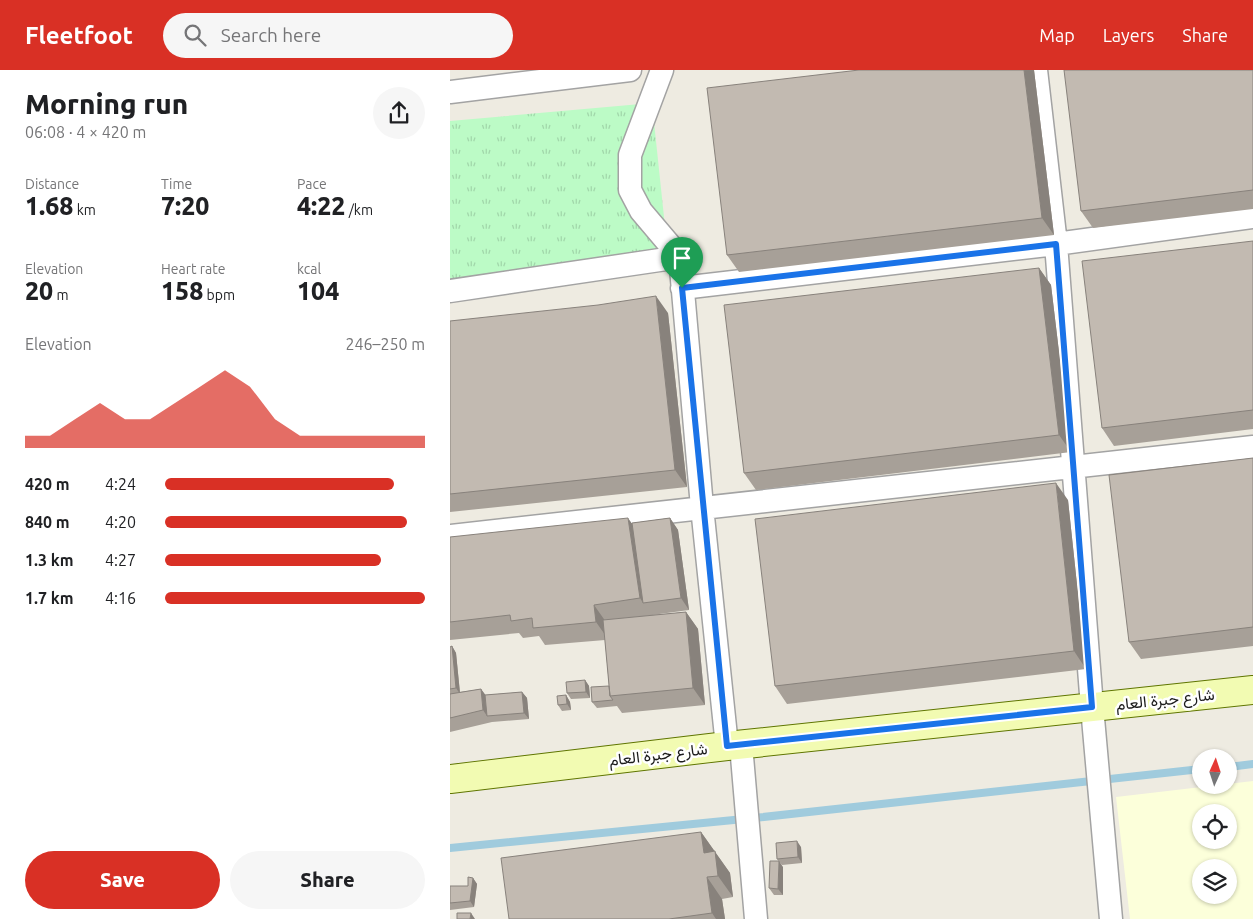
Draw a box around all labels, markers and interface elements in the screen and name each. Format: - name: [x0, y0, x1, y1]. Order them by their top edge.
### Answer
- search box: [163, 13, 513, 58]
- icon: search: [181, 21, 209, 49]
- text: Fleetfoot: [25, 22, 133, 49]
- text: Search here: [221, 24, 321, 46]
- text: Map: [1039, 25, 1075, 45]
- text: Layers: [1103, 25, 1154, 45]
- text: Share: [1182, 25, 1228, 45]
- button: share: [373, 87, 425, 139]
- text: Morning run: [25, 88, 188, 119]
- text: 06:08 · 4 × 420 m: [25, 123, 146, 141]
- text: Distance: [25, 176, 79, 192]
- text: Time: [161, 176, 192, 192]
- text: Pace: [297, 176, 327, 192]
- text: 1.68: [25, 192, 73, 220]
- text: 7:20: [161, 192, 209, 220]
- text: 4:22: [297, 192, 345, 220]
- text: km: [73, 202, 96, 218]
- text: /km: [345, 202, 373, 218]
- pin: [661, 237, 703, 288]
- icon: arrive: [668, 244, 696, 272]
- text: Elevation: [25, 261, 83, 277]
- text: Heart rate: [161, 261, 225, 277]
- text: kcal: [297, 261, 321, 277]
- text: 20: [25, 277, 53, 305]
- text: 158: [161, 277, 203, 305]
- text: 104: [297, 277, 339, 305]
- text: m: [53, 287, 69, 303]
- text: bpm: [203, 287, 235, 303]
- text: Elevation: [25, 335, 92, 353]
- text: 246–250 m: [345, 335, 425, 353]
- text: 420 m: [25, 475, 70, 493]
- text: 4:24: [105, 475, 136, 493]
- text: 840 m: [25, 513, 70, 531]
- text: 4:20: [105, 513, 136, 531]
- text: 1.3 km: [25, 551, 74, 569]
- text: 4:27: [105, 551, 136, 569]
- text: 1.7 km: [25, 589, 74, 607]
- text: 4:16: [105, 589, 136, 607]
- street label: شارع جبرة العام: [1115, 685, 1216, 716]
- street label: شارع جبرة العام: [608, 739, 709, 772]
- north arrow: [1192, 749, 1238, 794]
- map controls: [1192, 749, 1237, 904]
- button: locate: [1192, 804, 1237, 849]
- button: Save: [25, 851, 220, 909]
- button: Share: [230, 851, 425, 909]
- button: layers: [1192, 859, 1237, 904]

